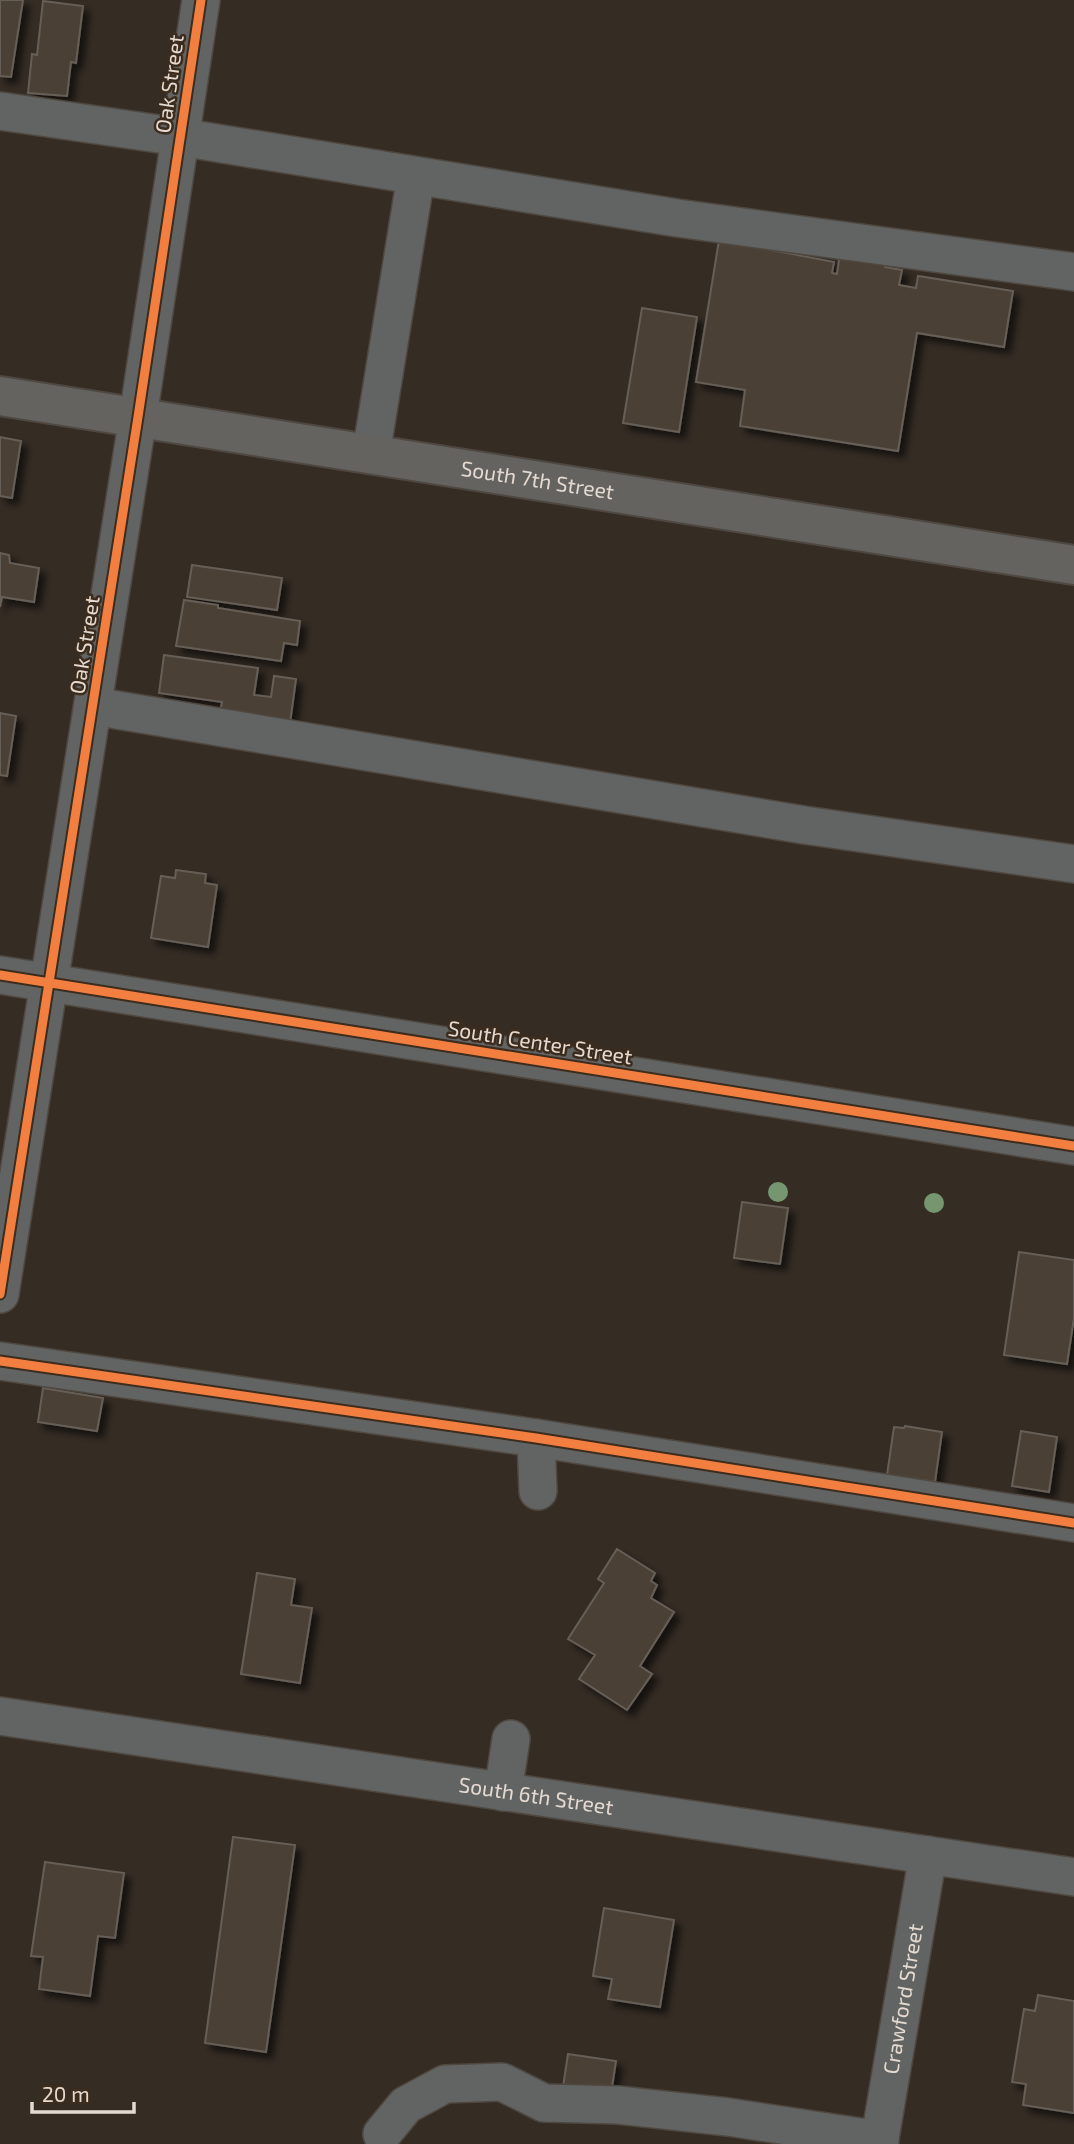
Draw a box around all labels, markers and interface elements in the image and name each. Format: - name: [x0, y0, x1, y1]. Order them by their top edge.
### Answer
- street label: Oak Street: [149, 33, 188, 135]
- street label: South 7th Street: [459, 455, 616, 503]
- street label: Oak Street: [63, 594, 104, 696]
- street label: South Center Street: [446, 1015, 634, 1068]
- street label: South 6th Street: [457, 1771, 615, 1819]
- street label: Crawford Street: [877, 1922, 927, 2076]
- scale bar: [32, 2070, 133, 2114]
- text: 20 m: [42, 2081, 90, 2106]

